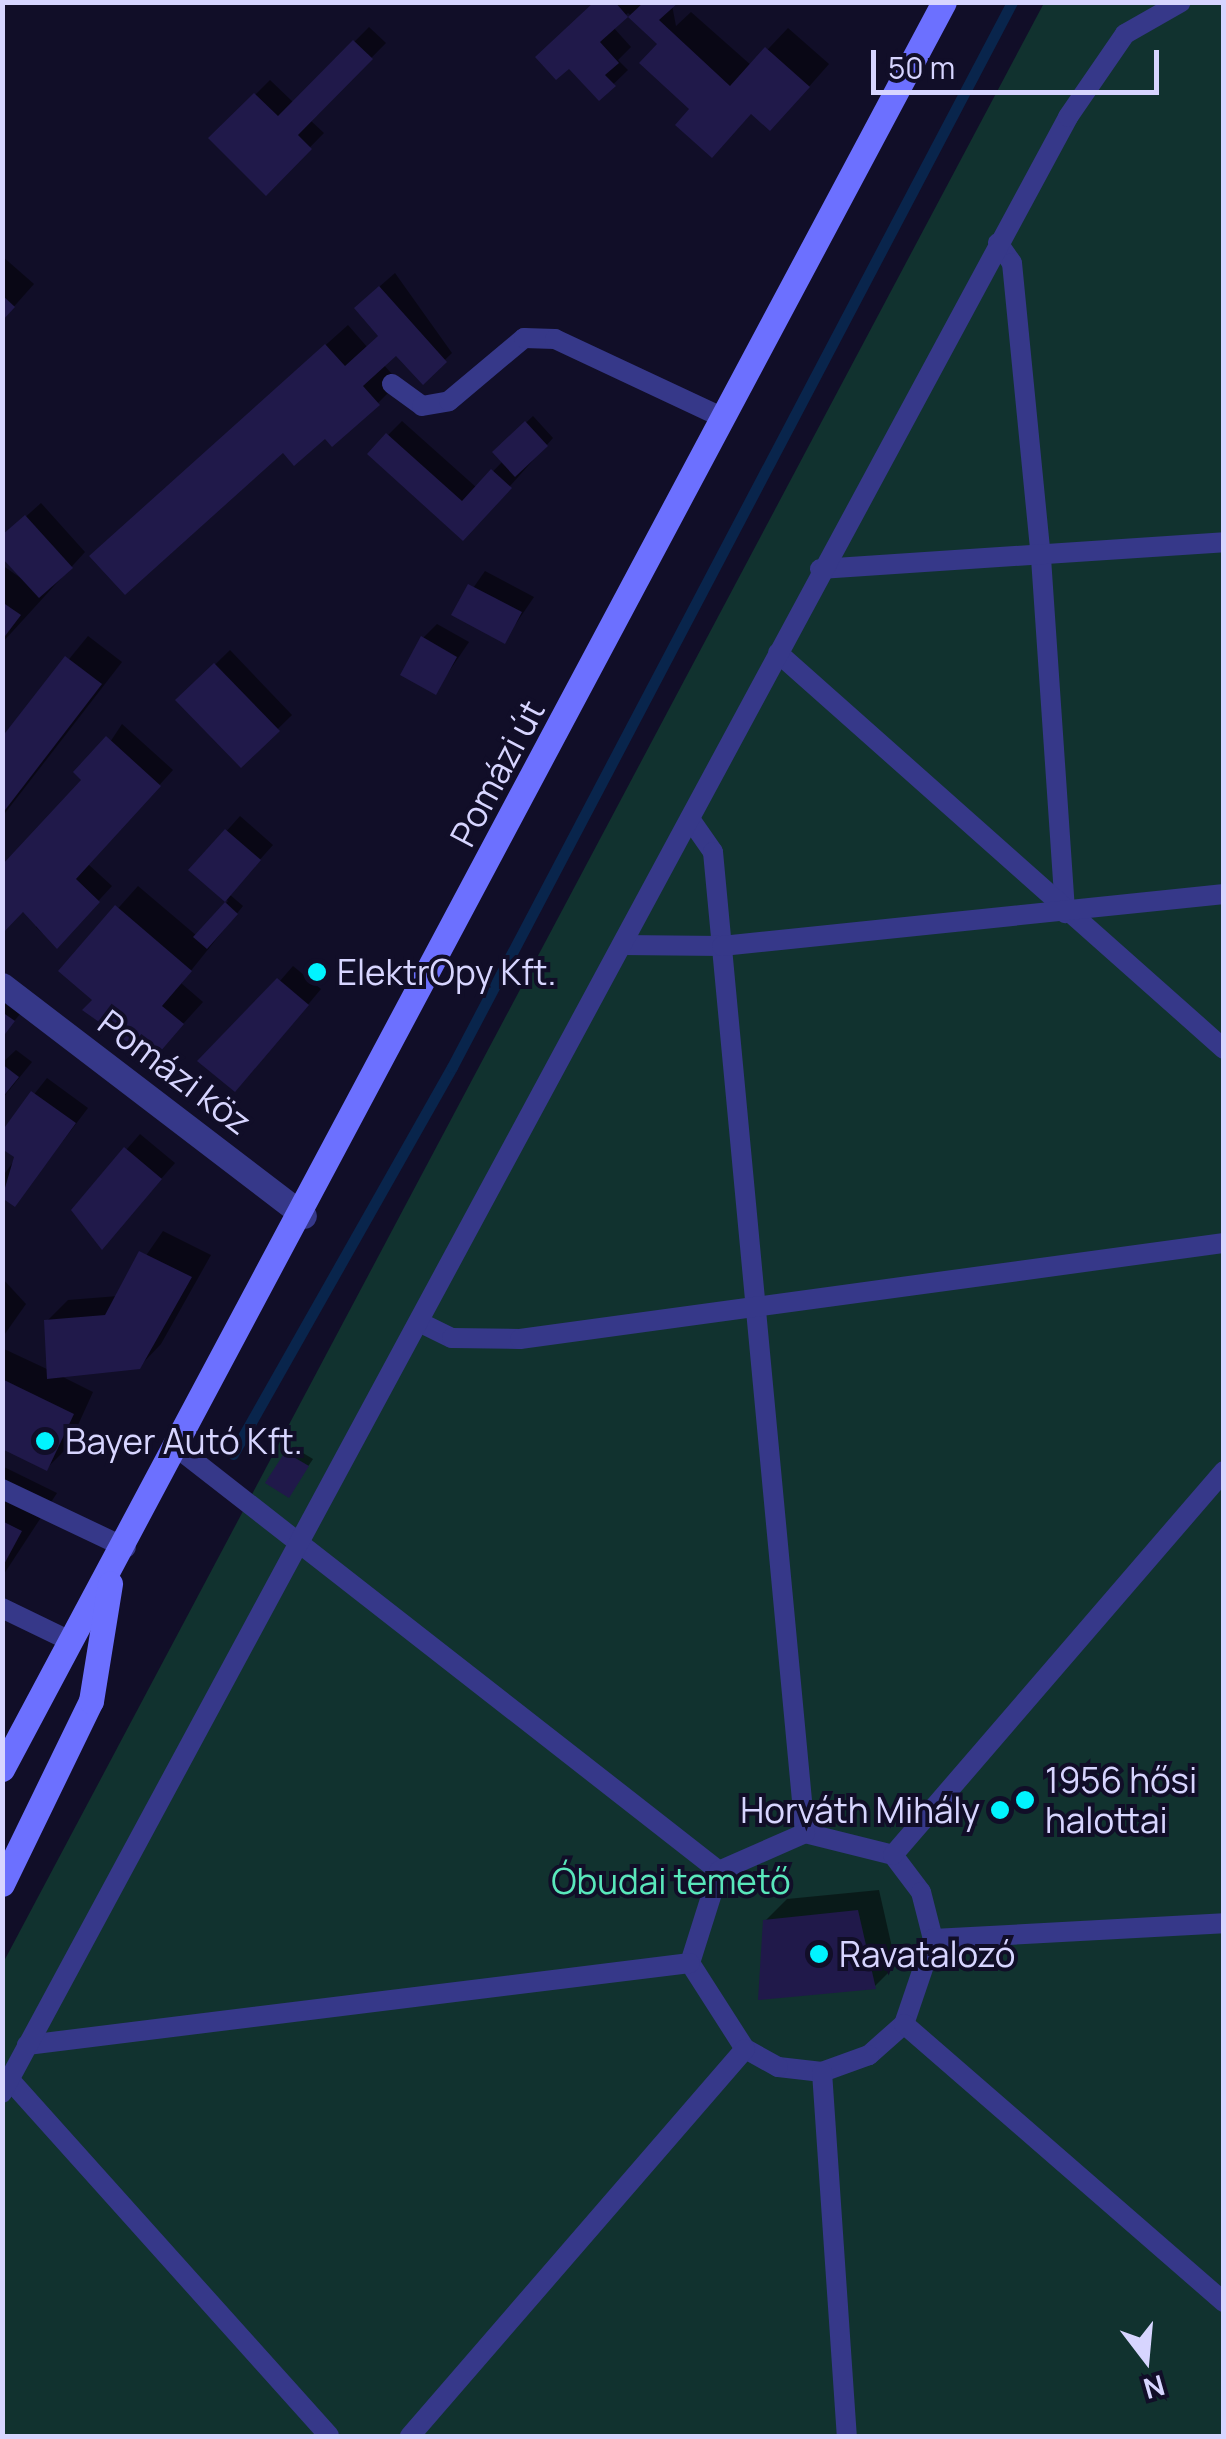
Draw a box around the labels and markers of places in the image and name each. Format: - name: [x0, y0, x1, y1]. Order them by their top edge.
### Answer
- place label: ElektrOpy Kft.: [337, 951, 556, 993]
- marker: ElektrOpy Kft.: [306, 961, 328, 983]
- place label: Bayer Autó Kft.: [65, 1420, 303, 1462]
- marker: Bayer Autó Kft.: [34, 1430, 56, 1452]
- place label: 1956 hősi halottai: [1045, 1759, 1197, 1841]
- place label: Horváth Mihály: [740, 1789, 980, 1831]
- marker: 1956 hősi halottai: [1014, 1789, 1036, 1811]
- marker: Horváth Mihály: [989, 1799, 1011, 1821]
- place label: Ravatalozó: [839, 1933, 1015, 1975]
- marker: Ravatalozó: [808, 1943, 830, 1965]

